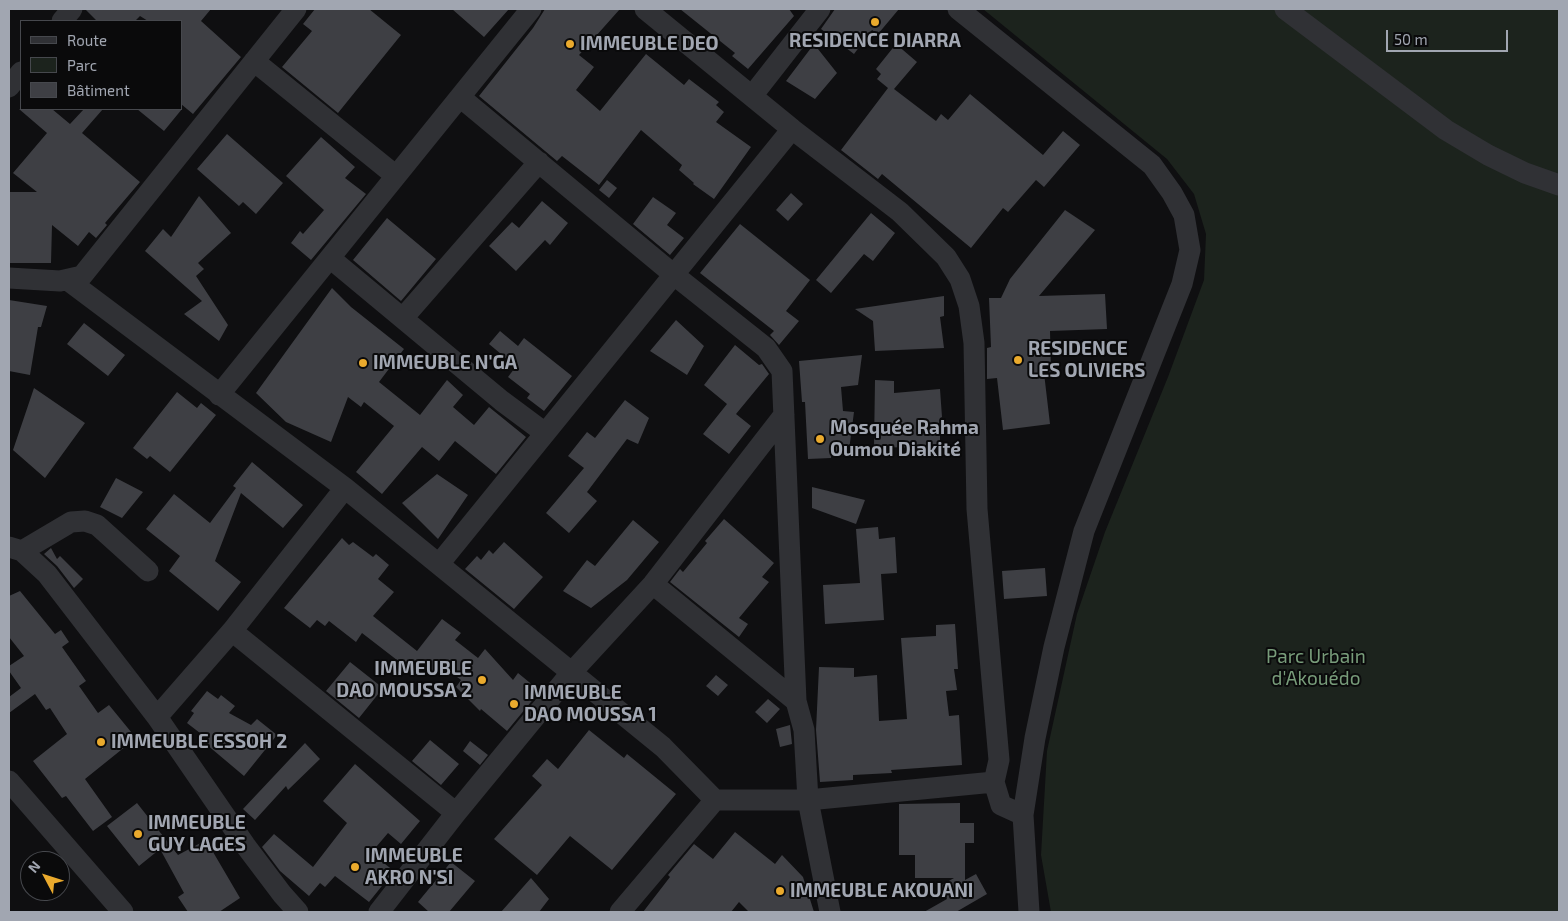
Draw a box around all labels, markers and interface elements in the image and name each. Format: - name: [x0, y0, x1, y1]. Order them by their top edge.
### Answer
- marker: RESIDENCE DIARRA: [869, 16, 881, 28]
- legend: [20, 20, 182, 110]
- scale bar: [1388, 20, 1510, 52]
- place label: RESIDENCE DIARRA: [789, 30, 961, 52]
- text: 50 m: [1394, 30, 1428, 48]
- text: Route: [67, 31, 107, 49]
- place label: IMMEUBLE DEO: [580, 33, 719, 55]
- marker: IMMEUBLE DEO: [564, 38, 576, 50]
- text: Parc: [67, 56, 97, 74]
- text: Bâtiment: [67, 81, 130, 99]
- place label: RESIDENCE LES OLIVIERS: [1028, 338, 1145, 382]
- place label: IMMEUBLE N'GA: [373, 352, 517, 374]
- marker: RESIDENCE LES OLIVIERS: [1012, 354, 1024, 366]
- marker: IMMEUBLE N'GA: [357, 357, 369, 369]
- place label: Mosquée Rahma Oumou Diakité: [830, 417, 979, 461]
- marker: Mosquée Rahma Oumou Diakité: [814, 433, 826, 445]
- park label: Parc Urbain d'Akouédo: [1266, 646, 1366, 690]
- place label: IMMEUBLE DAO MOUSSA 2: [336, 658, 472, 702]
- marker: IMMEUBLE DAO MOUSSA 2: [476, 674, 488, 686]
- place label: IMMEUBLE DAO MOUSSA 1: [524, 682, 657, 726]
- marker: IMMEUBLE DAO MOUSSA 1: [508, 698, 520, 710]
- place label: IMMEUBLE ESSOH 2: [111, 731, 287, 753]
- marker: IMMEUBLE ESSOH 2: [95, 736, 107, 748]
- place label: IMMEUBLE GUY LAGES: [148, 812, 246, 856]
- marker: IMMEUBLE GUY LAGES: [132, 828, 144, 840]
- place label: IMMEUBLE AKRO N'SI: [365, 845, 463, 889]
- north arrow: [20, 851, 70, 901]
- text: N: [24, 857, 44, 876]
- marker: IMMEUBLE AKRO N'SI: [349, 861, 361, 873]
- place label: IMMEUBLE AKOUANI: [790, 880, 973, 902]
- marker: IMMEUBLE AKOUANI: [774, 885, 786, 897]

